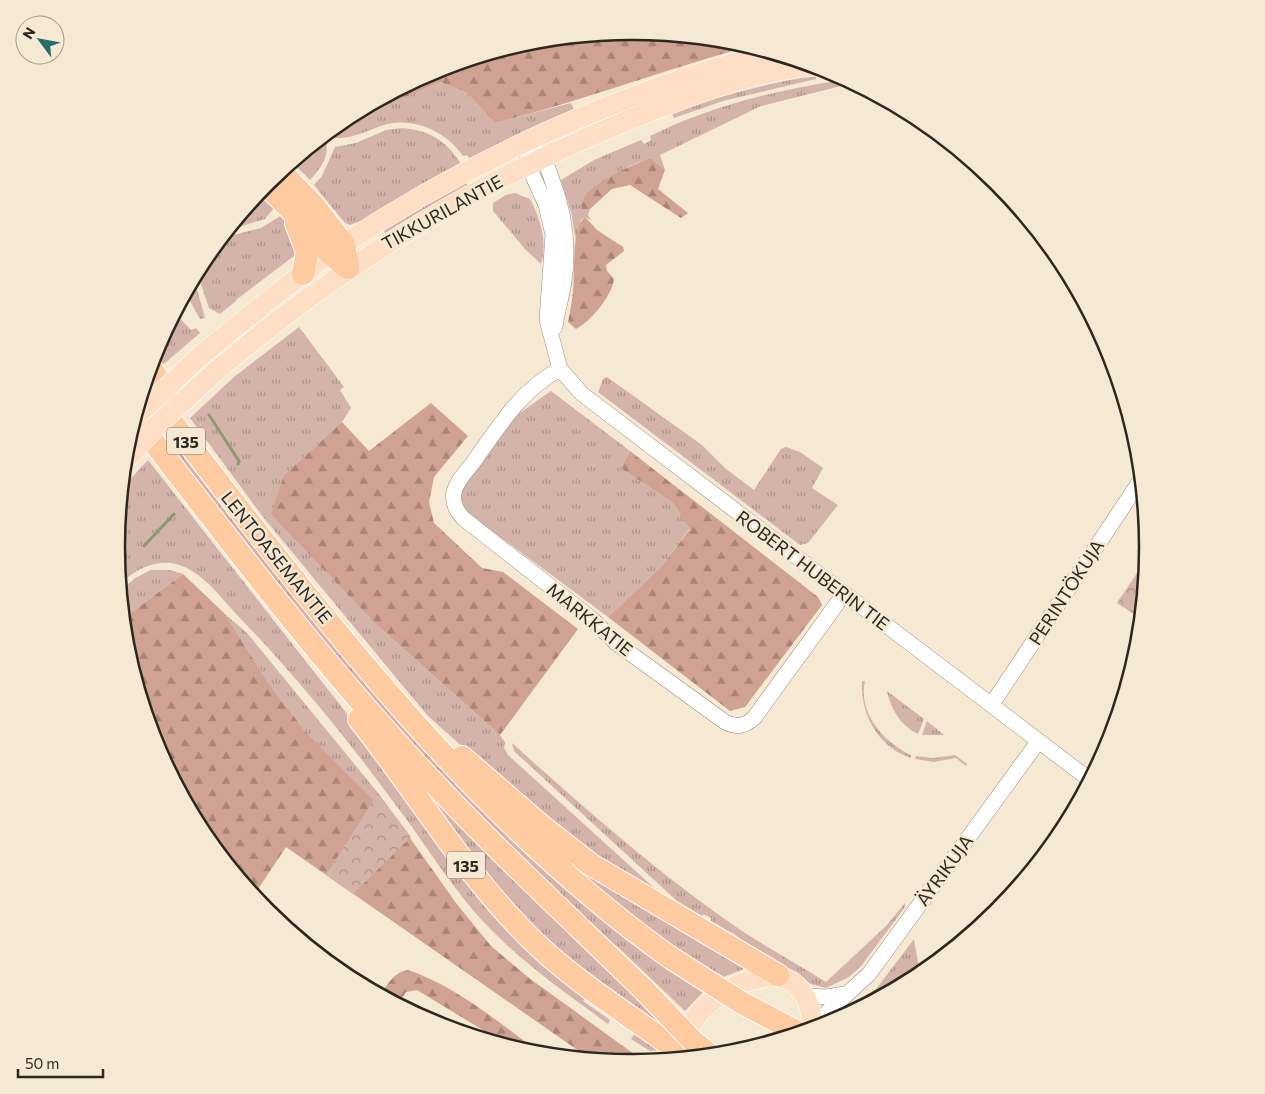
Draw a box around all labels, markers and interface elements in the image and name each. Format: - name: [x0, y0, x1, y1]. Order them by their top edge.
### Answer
- north arrow: [15, 15, 65, 65]
- text: N: [19, 24, 39, 42]
- street label: TIKKURILANTIE: [378, 170, 506, 254]
- road number: 135: [167, 428, 205, 454]
- street label: LENTOASEMANTIE: [217, 486, 337, 628]
- street label: ROBERT HUBERIN TIE: [732, 505, 894, 635]
- street label: PERINTÖKUJA: [1024, 535, 1108, 649]
- street label: MARKKATIE: [543, 578, 637, 660]
- street label: ÄYRIKUJA: [911, 830, 977, 910]
- road number: 135: [447, 852, 485, 878]
- scale bar: [18, 1046, 102, 1078]
- text: 50 m: [25, 1054, 59, 1072]

